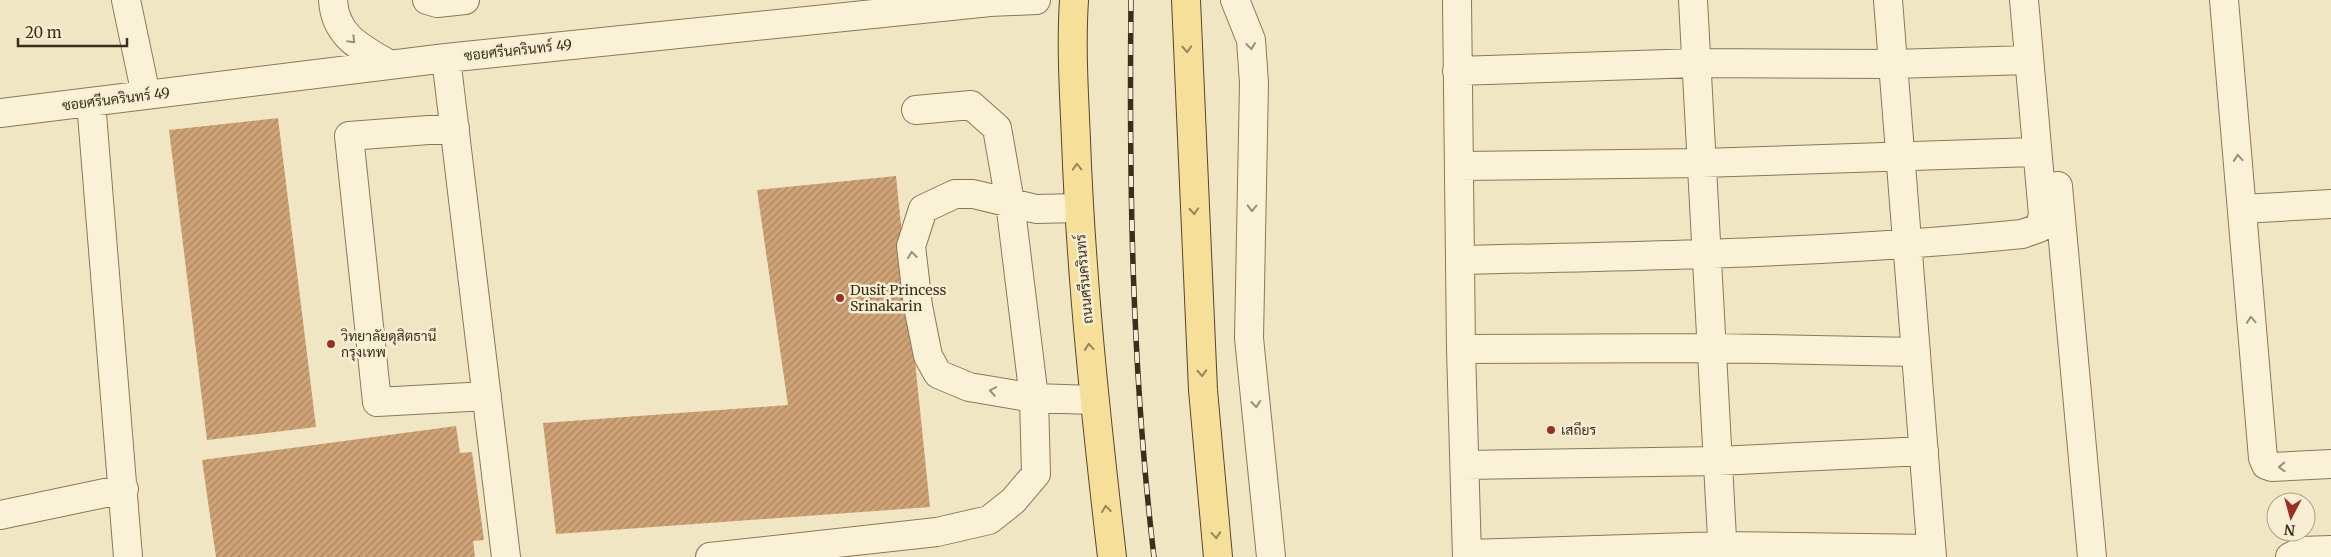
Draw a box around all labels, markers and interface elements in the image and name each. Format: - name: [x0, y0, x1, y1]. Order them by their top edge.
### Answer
- scale bar: [18, 15, 126, 47]
- text: 20 m: [25, 23, 62, 42]
- one-way arrow: [346, 34, 355, 43]
- street label: ซอยศรีนครินทร์ 49: [463, 35, 573, 65]
- one-way arrow: [1245, 42, 1256, 50]
- one-way arrow: [1181, 45, 1192, 53]
- street label: ซอยศรีนครินทร์ 49: [61, 83, 171, 115]
- one-way arrow: [2232, 154, 2243, 162]
- one-way arrow: [1071, 163, 1082, 171]
- one-way arrow: [1246, 204, 1257, 212]
- one-way arrow: [1189, 207, 1200, 215]
- street label: ถนนศรีนครินทร์: [1071, 233, 1097, 325]
- one-way arrow: [907, 251, 918, 259]
- place label: Dusit Princess Srinakarin: [850, 281, 947, 315]
- marker: Dusit Princess Srinakarin: [834, 292, 846, 304]
- one-way arrow: [2246, 316, 2257, 324]
- place label: วิทยาลัยดุสิตธานี กรุงเทพ: [340, 327, 437, 362]
- marker: วิทยาลัยดุสิตธานี กรุงเทพ: [325, 338, 337, 350]
- one-way arrow: [1084, 343, 1095, 351]
- one-way arrow: [1196, 370, 1207, 378]
- one-way arrow: [988, 386, 997, 396]
- one-way arrow: [1250, 401, 1261, 409]
- place label: เสถียร: [1561, 421, 1597, 439]
- marker: เสถียร: [1545, 424, 1557, 436]
- one-way arrow: [2278, 461, 2286, 472]
- north arrow: [2266, 492, 2316, 542]
- one-way arrow: [1101, 504, 1112, 512]
- text: N: [2283, 520, 2296, 539]
- one-way arrow: [1211, 531, 1222, 539]

